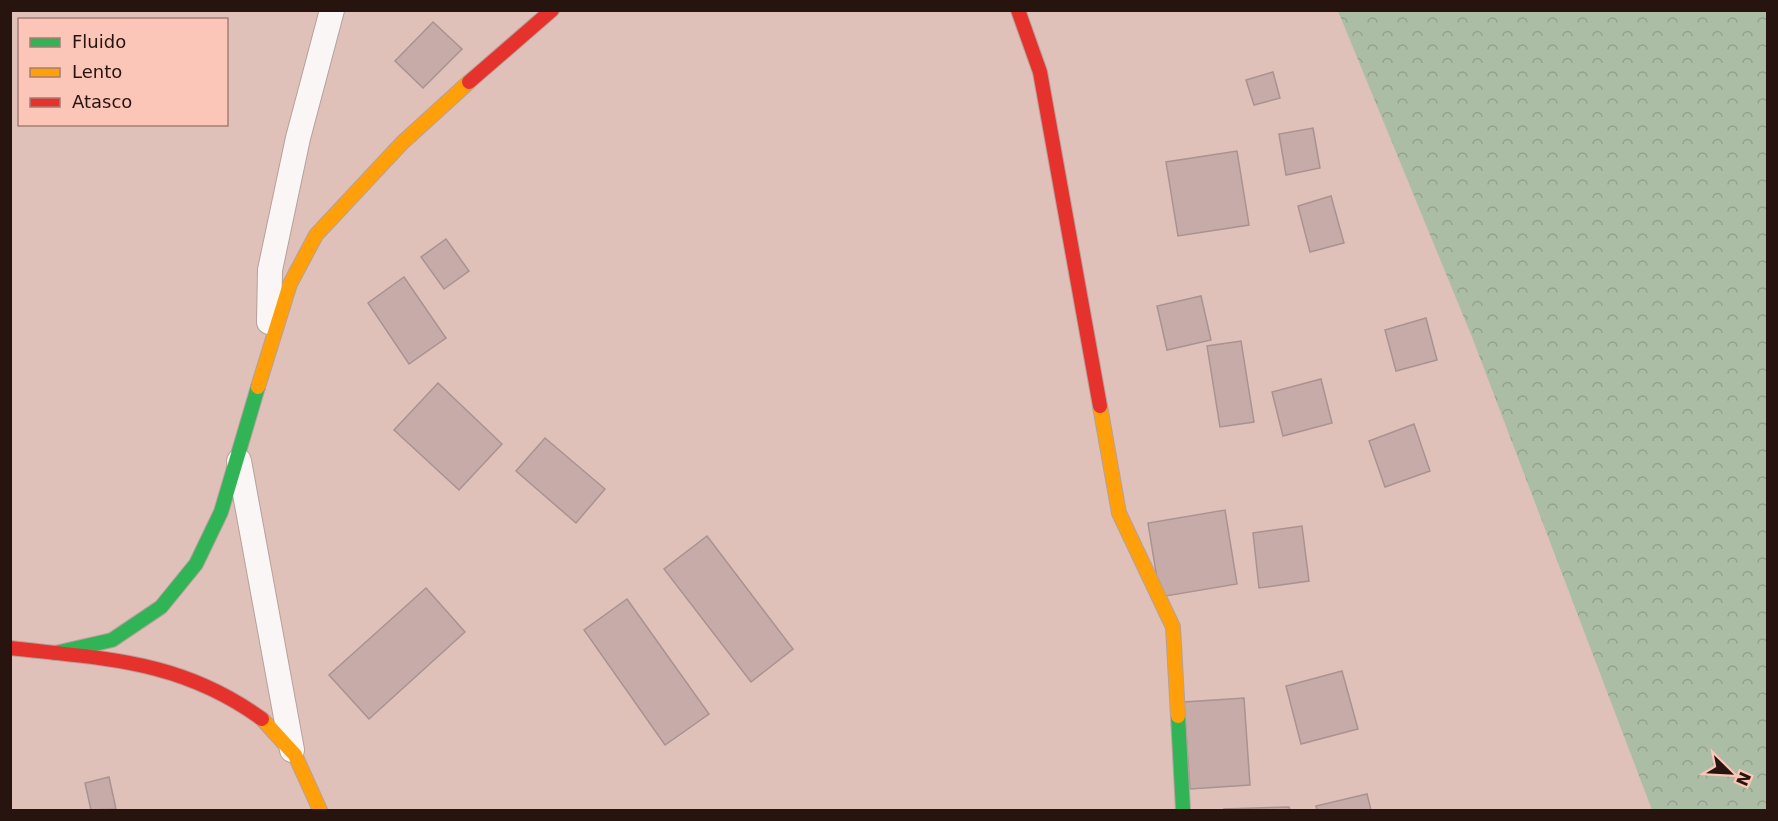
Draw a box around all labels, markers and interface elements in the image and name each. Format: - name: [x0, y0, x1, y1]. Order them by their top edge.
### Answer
- legend: [18, 18, 228, 126]
- text: Fluido: [72, 31, 126, 52]
- text: Lento: [72, 61, 122, 82]
- text: Atasco: [72, 91, 132, 112]
- north arrow: [1700, 743, 1760, 803]
- text: N: [1732, 769, 1755, 789]

